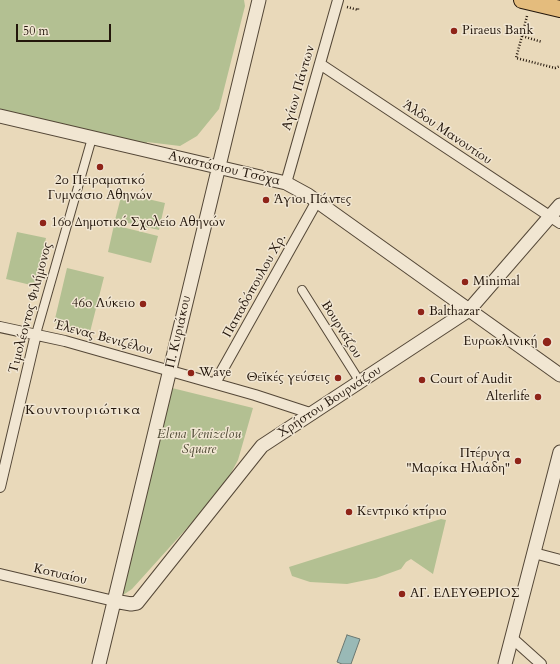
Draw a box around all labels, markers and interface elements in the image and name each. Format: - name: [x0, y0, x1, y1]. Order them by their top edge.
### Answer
- scale bar: [18, 16, 113, 42]
- text: 50 m: [23, 23, 49, 39]
- place label: Piraeus Bank: [462, 23, 533, 39]
- marker: Piraeus Bank: [449, 26, 459, 36]
- street label: Αγίων Πάντων: [279, 44, 319, 132]
- street label: Άλδου Μανουτίου: [400, 98, 494, 168]
- street label: Αναστάσιου Τσόχα: [167, 149, 281, 189]
- marker: 2ο Πειραματικό Γυμνάσιο Αθηνών: [95, 162, 105, 172]
- place label: 2ο Πειραματικό Γυμνάσιο Αθηνών: [48, 173, 152, 204]
- place label: Άγιοι Πάντες: [274, 192, 351, 208]
- marker: Άγιοι Πάντες: [261, 195, 271, 205]
- place label: 16ο Δημοτικό Σχολείο Αθηνών: [51, 215, 225, 231]
- marker: 16ο Δημοτικό Σχολείο Αθηνών: [38, 218, 48, 228]
- street label: Παπαδόπουλου Χρ.: [220, 231, 290, 341]
- street label: Τιμoλέοντος Φιλήμονος: [6, 241, 56, 375]
- place label: Minimal: [473, 274, 520, 290]
- marker: Minimal: [460, 277, 470, 287]
- street label: Π. Κυριάκου: [163, 294, 195, 370]
- place label: 46o Λύκειο: [72, 296, 135, 312]
- street label: Βουρνάζου: [317, 298, 365, 362]
- marker: 46o Λύκειο: [138, 299, 148, 309]
- place label: Balthazar: [429, 304, 480, 320]
- marker: Balthazar: [416, 307, 426, 317]
- street label: Έλενας Βενιζέλου: [52, 317, 154, 359]
- place label: Ευρωκλινική: [463, 334, 538, 350]
- marker: Ευρωκλινική: [541, 336, 553, 348]
- street label: Χρήστου Βουρνάζου: [275, 363, 385, 441]
- place label: Wave: [199, 365, 231, 381]
- marker: Wave: [186, 368, 196, 378]
- place label: Θεϊκές γεύσεις: [246, 370, 330, 386]
- place label: Court of Audit: [430, 372, 512, 388]
- marker: Θεϊκές γεύσεις: [333, 373, 343, 383]
- marker: Court of Audit: [417, 375, 427, 385]
- place label: Alterlife: [486, 389, 530, 405]
- marker: Alterlife: [533, 392, 543, 402]
- district label: Κουντουριώτικα: [25, 403, 141, 419]
- park label: Elena Venizelou Square: [157, 427, 241, 458]
- place label: Πτέρυγα "Μαρίκα Ηλιάδη": [406, 446, 510, 477]
- marker: Πτέρυγα "Μαρίκα Ηλιάδη": [513, 456, 523, 466]
- place label: Κεντρικό κτίριο: [357, 504, 446, 520]
- marker: Κεντρικό κτίριο: [344, 507, 354, 517]
- street label: Κοτυαίου: [32, 561, 88, 589]
- place label: ΑΓ. ΕΛΕΥΘΕΡΙΟΣ: [410, 586, 520, 602]
- marker: ΑΓ. ΕΛΕΥΘΕΡΙΟΣ: [397, 589, 407, 599]

